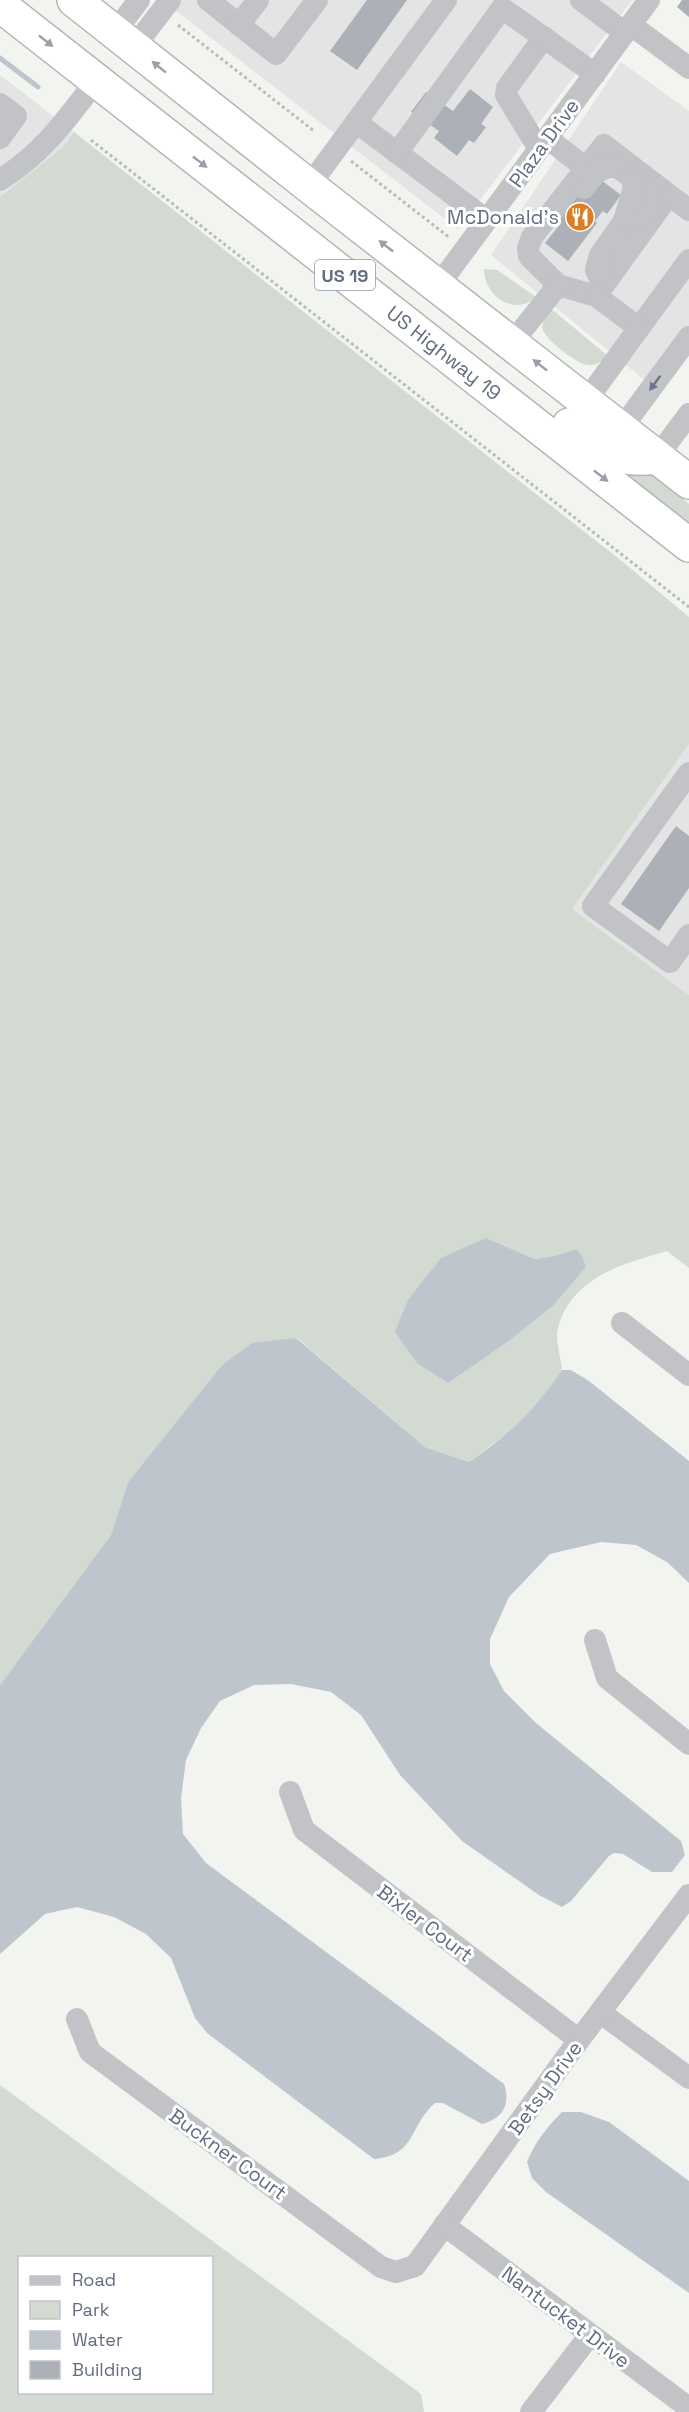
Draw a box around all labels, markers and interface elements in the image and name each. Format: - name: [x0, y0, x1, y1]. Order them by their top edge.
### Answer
- one-way arrow: [38, 35, 54, 48]
- one-way arrow: [151, 61, 167, 74]
- street label: Plaza Drive: [503, 94, 585, 192]
- one-way arrow: [192, 155, 207, 167]
- restaurant icon: McDonald's: [564, 201, 596, 233]
- place label: McDonald's: [447, 204, 559, 230]
- one-way arrow: [378, 240, 393, 252]
- road number: US 19: [315, 260, 375, 290]
- street label: US Highway 19: [381, 300, 507, 406]
- one-way arrow: [532, 360, 547, 372]
- one-way arrow: [649, 374, 661, 390]
- one-way arrow: [593, 470, 609, 483]
- street label: Bixler Court: [372, 1878, 478, 1968]
- street label: Betsy Drive: [502, 2036, 588, 2140]
- street label: Buckner Court: [164, 2103, 292, 2205]
- legend: [18, 2256, 213, 2394]
- street label: Nantucket Drive: [497, 2260, 635, 2374]
- text: Road: [72, 2268, 116, 2291]
- text: Park: [72, 2298, 110, 2321]
- text: Water: [72, 2328, 123, 2351]
- text: Building: [72, 2358, 142, 2381]

